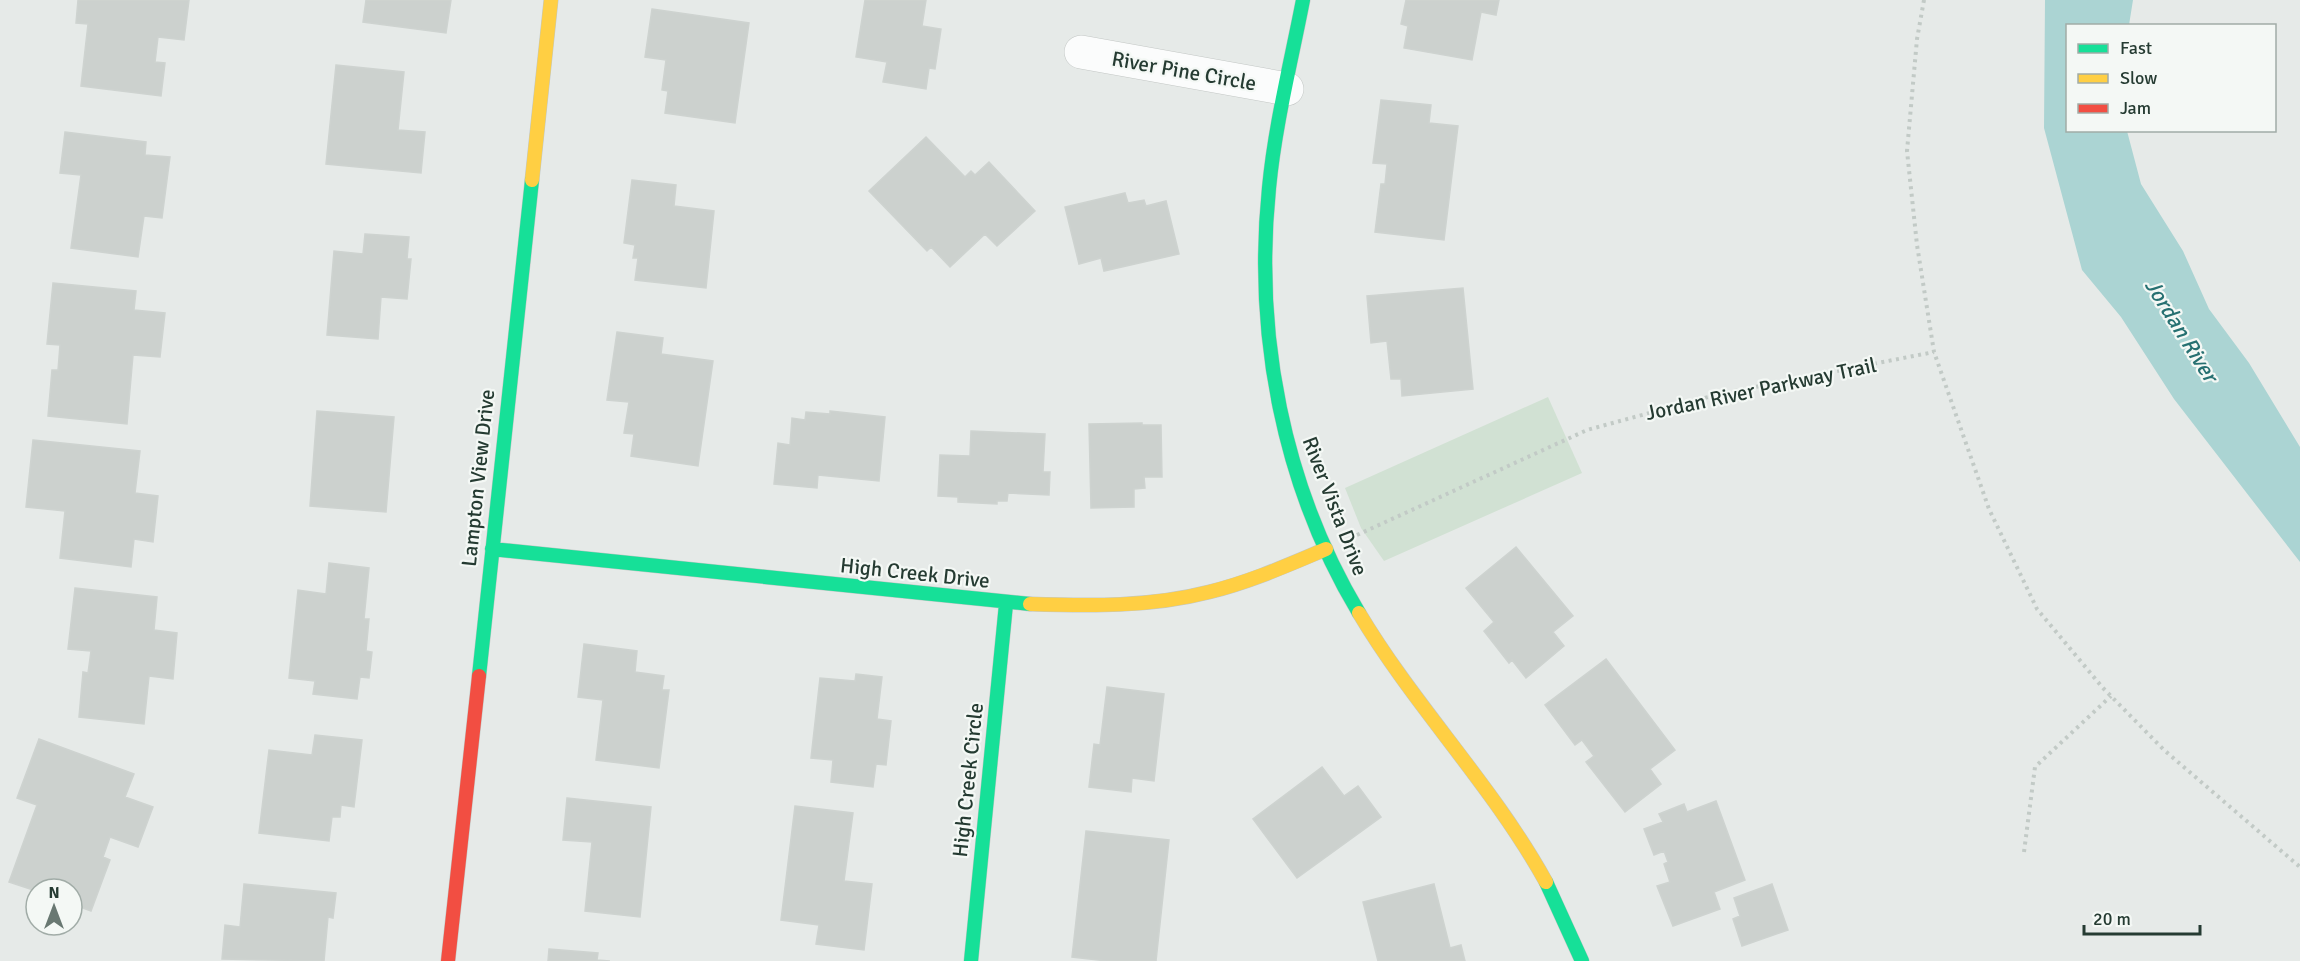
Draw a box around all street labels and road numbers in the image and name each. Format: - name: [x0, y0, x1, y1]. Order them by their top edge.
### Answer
- street label: River Pine Circle: [1110, 45, 1258, 97]
- street label: Jordan River Parkway Trail: [1643, 352, 1879, 426]
- street label: Lampton View Drive: [456, 388, 500, 568]
- street label: River Vista Drive: [1297, 433, 1373, 579]
- street label: High Creek Drive: [839, 552, 991, 594]
- street label: High Creek Circle: [947, 701, 989, 859]

